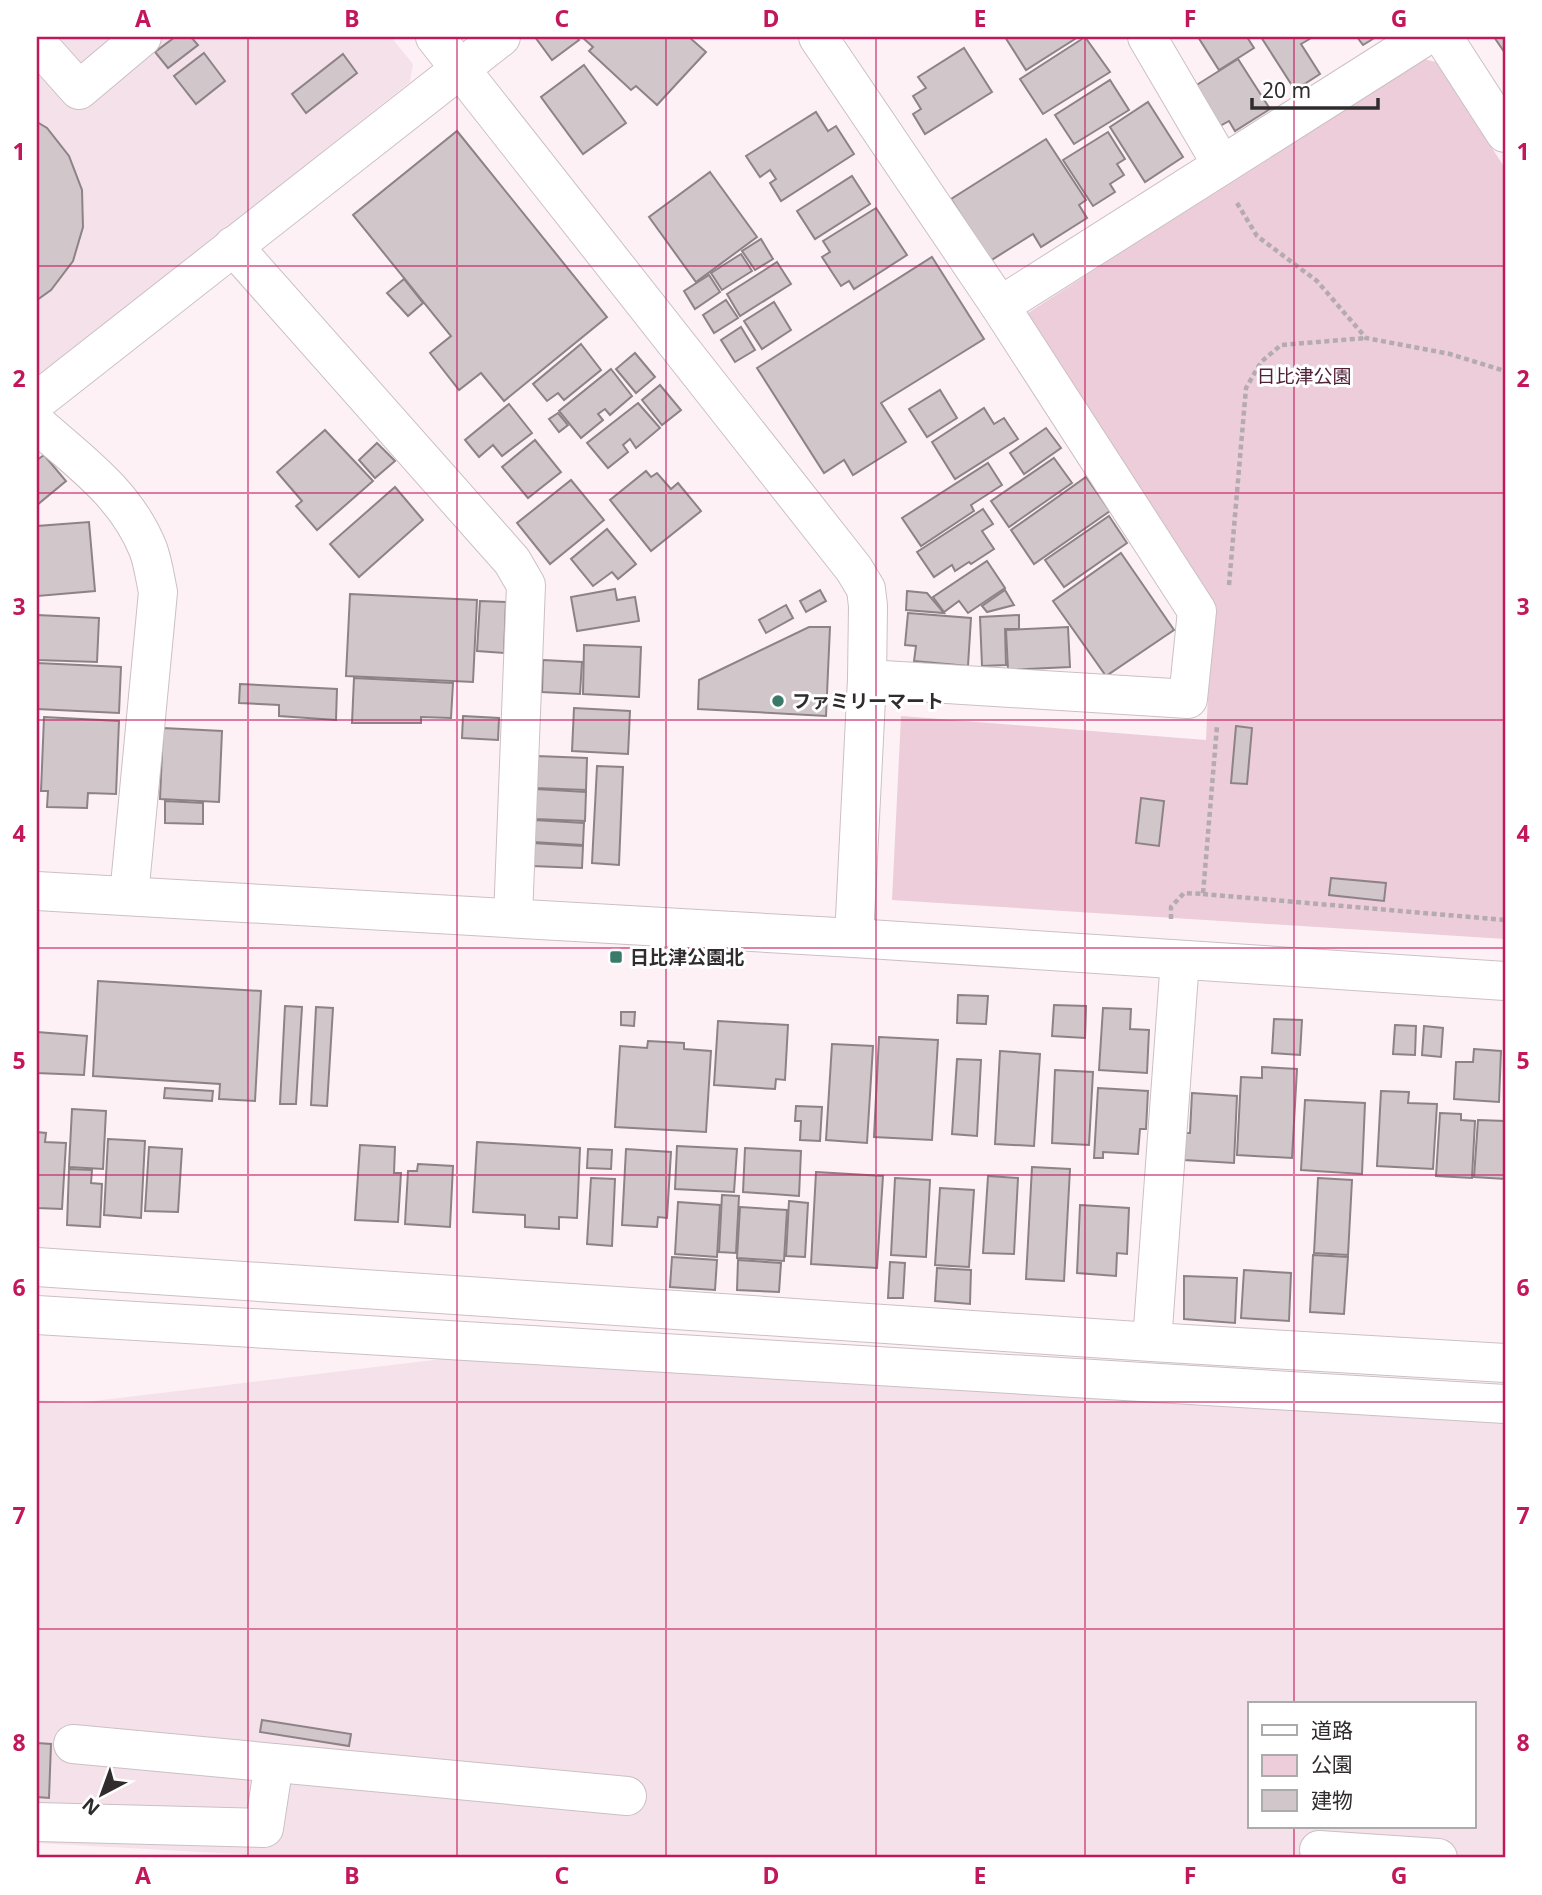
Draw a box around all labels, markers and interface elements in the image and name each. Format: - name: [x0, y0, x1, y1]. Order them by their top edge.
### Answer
- text: A: [135, 2, 151, 34]
- text: B: [344, 2, 360, 34]
- text: C: [555, 2, 570, 34]
- text: D: [763, 2, 779, 34]
- text: E: [974, 2, 986, 34]
- text: F: [1184, 2, 1196, 34]
- text: G: [1391, 2, 1407, 34]
- scale bar: [1252, 66, 1378, 110]
- text: 20 m: [1262, 76, 1311, 104]
- text: 1: [12, 135, 26, 167]
- text: 1: [1516, 135, 1530, 167]
- text: 2: [12, 362, 26, 394]
- text: 2: [1516, 362, 1530, 394]
- park label: 日比津公園: [1256, 363, 1352, 389]
- text: 3: [12, 590, 26, 622]
- text: 3: [1516, 590, 1530, 622]
- place label: ファミリーマート: [792, 688, 944, 714]
- marker: ファミリーマート: [770, 693, 786, 709]
- text: 4: [12, 817, 26, 849]
- text: 4: [1516, 817, 1530, 849]
- place label: 日比津公園北: [630, 944, 744, 970]
- marker: 日比津公園北: [608, 949, 624, 965]
- text: 5: [12, 1044, 26, 1076]
- text: 5: [1516, 1044, 1530, 1076]
- text: 6: [12, 1271, 26, 1303]
- text: 6: [1516, 1271, 1530, 1303]
- text: 7: [12, 1499, 26, 1531]
- text: 7: [1516, 1499, 1530, 1531]
- legend: [1248, 1702, 1476, 1828]
- text: 道路: [1311, 1716, 1353, 1744]
- text: 8: [12, 1726, 26, 1758]
- text: 8: [1516, 1726, 1530, 1758]
- text: 公園: [1311, 1750, 1353, 1778]
- north arrow: [66, 1758, 136, 1828]
- text: 建物: [1311, 1786, 1353, 1814]
- text: N: [76, 1792, 105, 1822]
- text: A: [135, 1859, 151, 1891]
- text: B: [344, 1859, 360, 1891]
- text: C: [555, 1859, 570, 1891]
- text: D: [763, 1859, 779, 1891]
- text: E: [974, 1859, 986, 1891]
- text: F: [1184, 1859, 1196, 1891]
- text: G: [1391, 1859, 1407, 1891]

